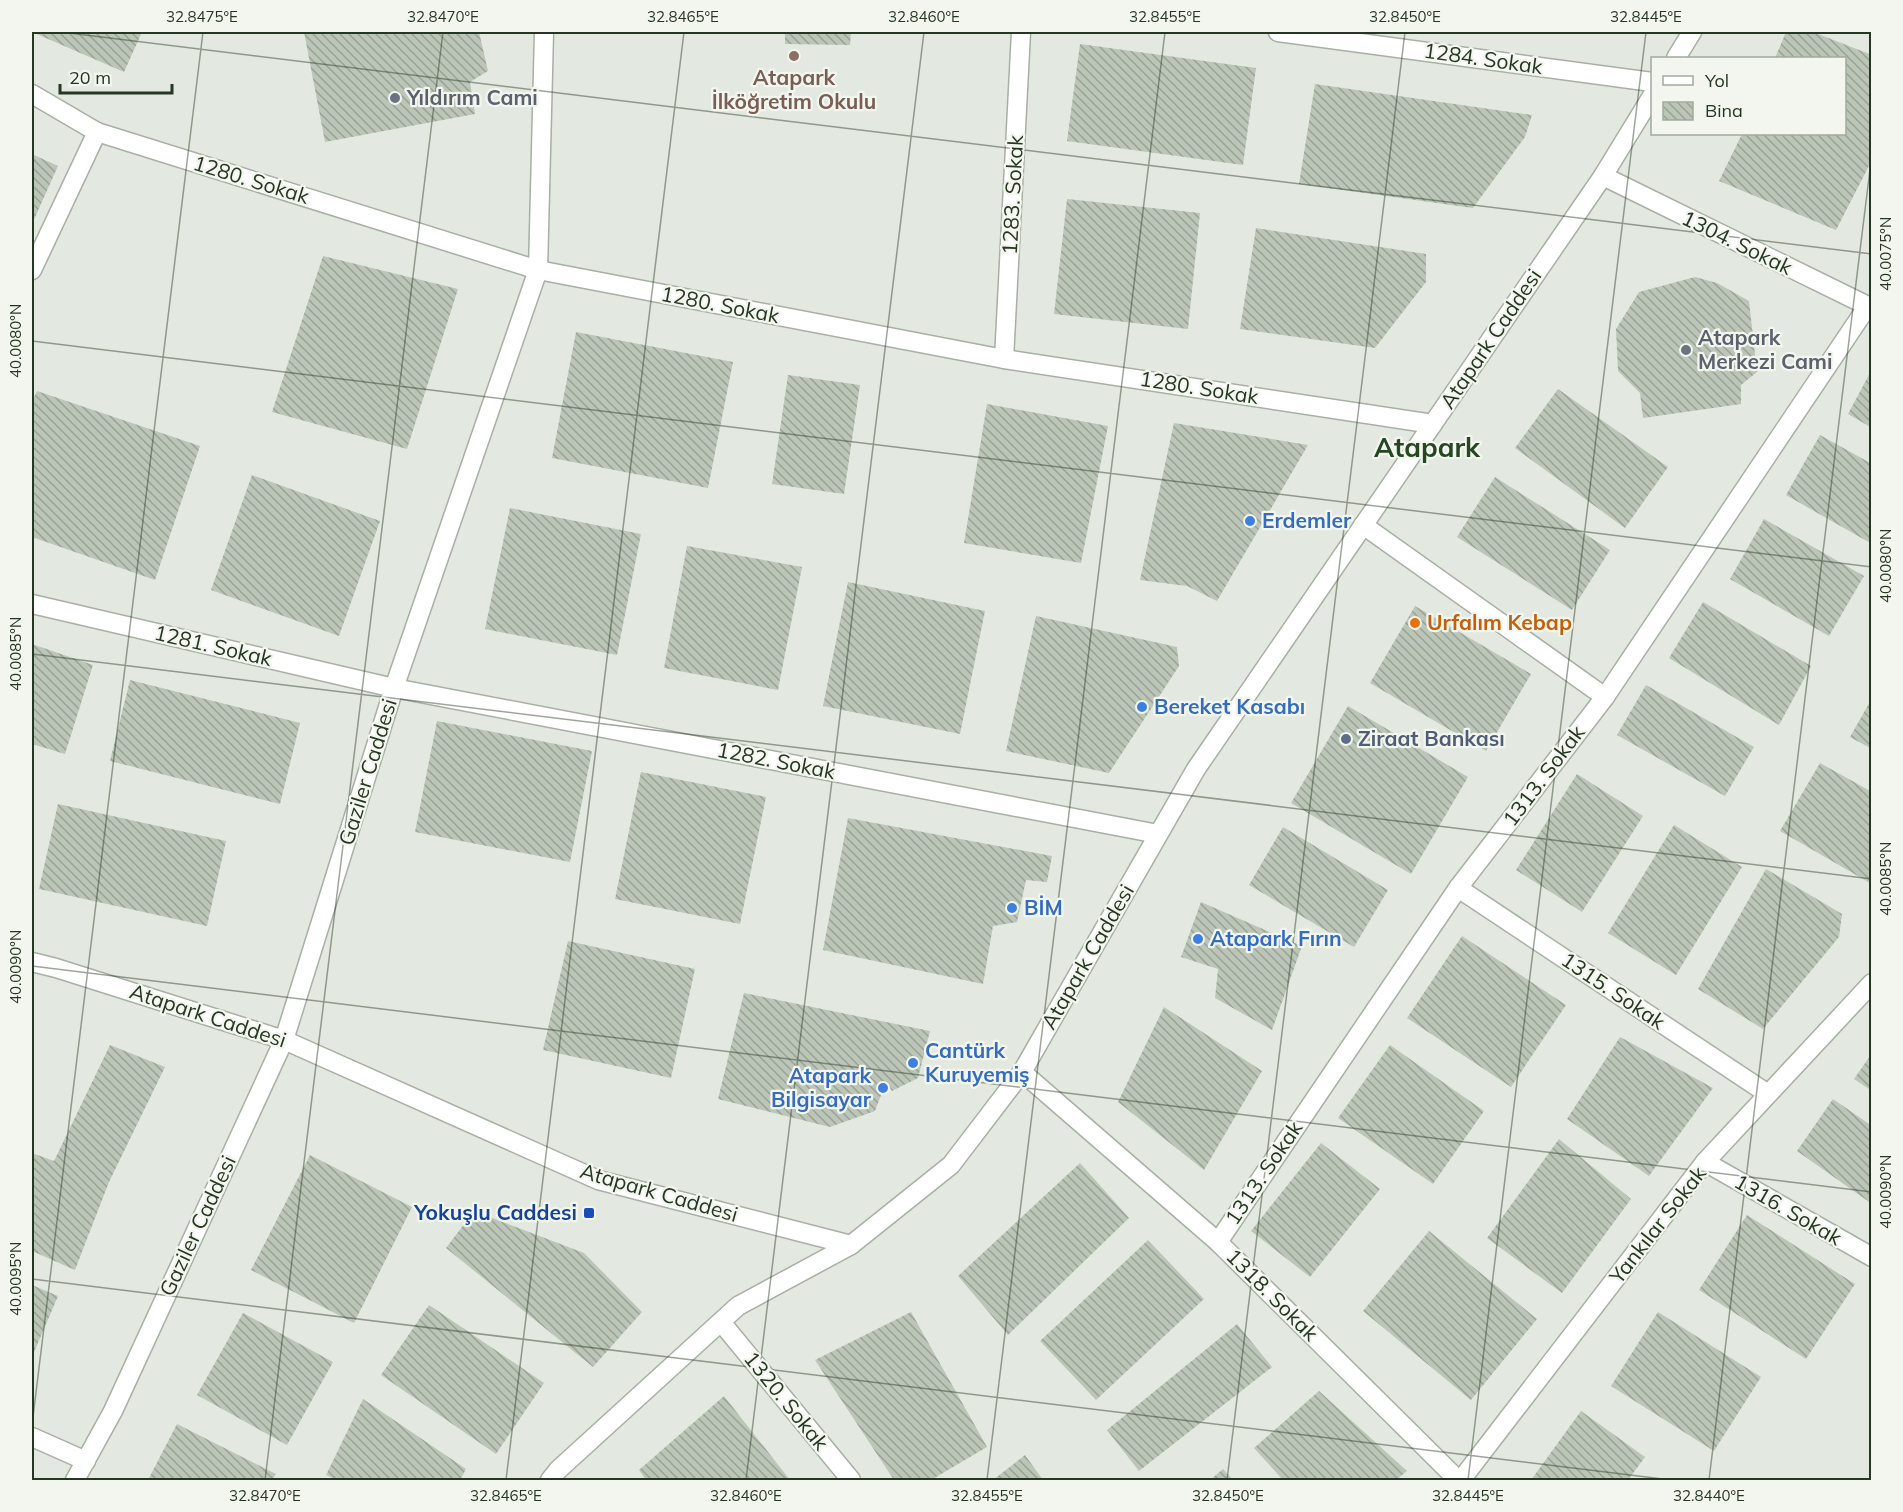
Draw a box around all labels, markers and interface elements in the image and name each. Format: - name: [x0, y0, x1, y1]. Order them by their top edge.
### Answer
- text: 32.8475°E: [166, 7, 238, 26]
- text: 32.8470°E: [407, 7, 479, 26]
- text: 32.8465°E: [647, 7, 719, 26]
- text: 32.8460°E: [888, 7, 960, 26]
- text: 32.8455°E: [1129, 7, 1201, 26]
- text: 32.8450°E: [1369, 7, 1441, 26]
- text: 32.8445°E: [1610, 7, 1682, 26]
- street label: 1284. Sokak: [1422, 37, 1544, 79]
- marker: Atapark İlköğretim Okulu: [787, 49, 801, 63]
- scale bar: [60, 57, 172, 95]
- legend: [1651, 57, 1846, 135]
- place label: Atapark İlköğretim Okulu: [712, 64, 876, 114]
- text: 20 m: [69, 66, 111, 89]
- text: Yol: [1704, 69, 1729, 92]
- place label: Yıldırım Cami: [406, 84, 538, 110]
- marker: Yıldırım Cami: [388, 91, 402, 105]
- text: Bina: [1705, 99, 1743, 122]
- street label: 1283. Sokak: [996, 134, 1028, 255]
- street label: 1280. Sokak: [190, 149, 313, 209]
- street label: 1304. Sokak: [1678, 204, 1797, 280]
- text: 40.0075°N: [1876, 217, 1895, 291]
- street label: Atapark Caddesi: [1434, 264, 1546, 413]
- street label: 1280. Sokak: [659, 280, 782, 328]
- text: 40.0080°N: [6, 304, 25, 378]
- place label: Atapark Merkezi Cami: [1698, 324, 1832, 374]
- marker: Atapark Merkezi Cami: [1679, 343, 1693, 357]
- street label: 1280. Sokak: [1138, 365, 1261, 409]
- district label: Atapark: [1374, 430, 1481, 464]
- place label: Erdemler: [1262, 507, 1352, 533]
- marker: Erdemler: [1243, 514, 1257, 528]
- text: 40.0080°N: [1876, 529, 1895, 603]
- place label: Urfalım Kebap: [1427, 609, 1572, 635]
- marker: Urfalım Kebap: [1408, 616, 1422, 630]
- text: 40.0085°N: [6, 617, 25, 691]
- street label: 1281. Sokak: [152, 619, 275, 671]
- place label: Bereket Kasabı: [1154, 693, 1305, 719]
- street label: Gaziler Caddesi: [332, 695, 402, 848]
- marker: Bereket Kasabı: [1135, 700, 1149, 714]
- street label: 1313. Sokak: [1497, 720, 1590, 831]
- place label: Ziraat Bankası: [1358, 725, 1505, 751]
- marker: Ziraat Bankası: [1339, 732, 1353, 746]
- street label: 1282. Sokak: [715, 736, 838, 784]
- text: 40.0085°N: [1876, 842, 1895, 916]
- street label: Atapark Caddesi: [1035, 879, 1139, 1034]
- place label: BİM: [1024, 894, 1063, 920]
- marker: BİM: [1005, 901, 1019, 915]
- place label: Atapark Fırın: [1210, 925, 1342, 951]
- text: 40.0090°N: [6, 930, 25, 1004]
- marker: Atapark Fırın: [1191, 932, 1205, 946]
- street label: 1315. Sokak: [1557, 946, 1671, 1035]
- street label: Atapark Caddesi: [127, 978, 290, 1053]
- place label: Cantürk Kuruyemiş: [925, 1037, 1030, 1087]
- marker: Cantürk Kuruyemiş: [906, 1056, 920, 1070]
- place label: Atapark Bilgisayar: [771, 1062, 872, 1112]
- marker: Atapark Bilgisayar: [876, 1081, 890, 1095]
- street label: 1313. Sokak: [1219, 1115, 1308, 1229]
- street label: Gaziler Caddesi: [153, 1151, 241, 1300]
- text: 40.0090°N: [1876, 1155, 1895, 1229]
- street label: Atapark Caddesi: [577, 1157, 741, 1227]
- street label: Yankılar Sokak: [1603, 1160, 1711, 1289]
- street label: 1316. Sokak: [1730, 1168, 1847, 1250]
- place label: Yokuşlu Caddesi: [413, 1199, 577, 1225]
- marker: Yokuşlu Caddesi: [582, 1206, 596, 1220]
- text: 40.0095°N: [6, 1242, 25, 1316]
- street label: 1318. Sokak: [1221, 1243, 1324, 1346]
- street label: 1320. Sokak: [739, 1346, 835, 1455]
- text: 32.8470°E: [229, 1486, 301, 1505]
- text: 32.8465°E: [470, 1486, 542, 1505]
- text: 32.8460°E: [710, 1486, 782, 1505]
- text: 32.8455°E: [951, 1486, 1023, 1505]
- text: 32.8450°E: [1192, 1486, 1264, 1505]
- text: 32.8445°E: [1432, 1486, 1504, 1505]
- text: 32.8440°E: [1673, 1486, 1745, 1505]

